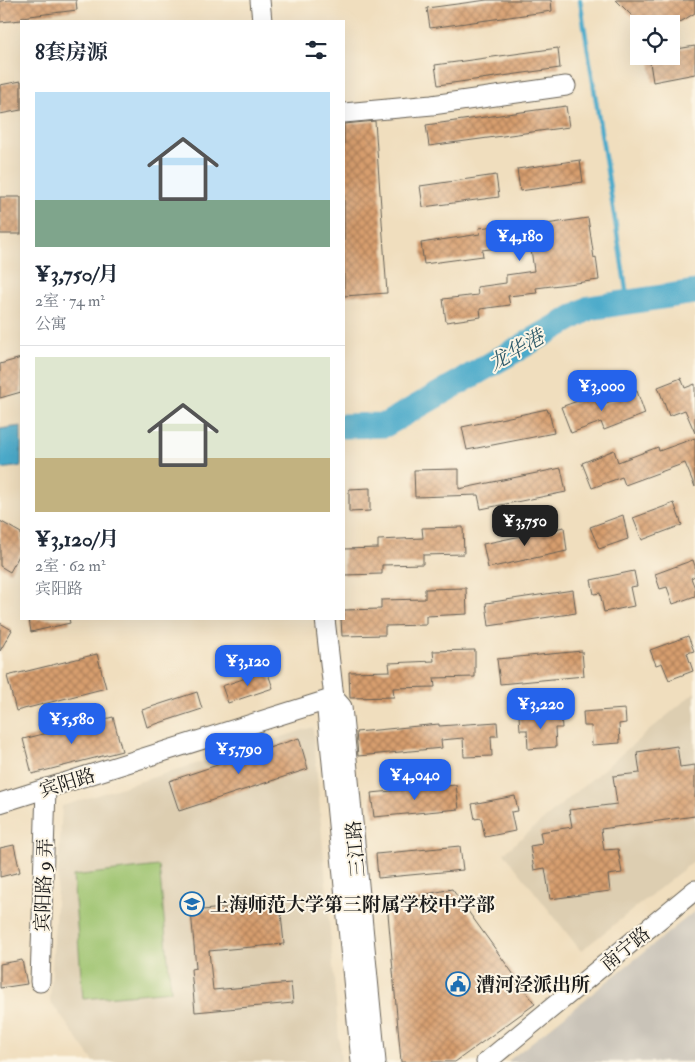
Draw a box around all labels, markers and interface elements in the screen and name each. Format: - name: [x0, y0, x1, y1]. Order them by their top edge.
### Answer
- map controls: [630, 15, 680, 65]
- button: locate: [630, 15, 680, 65]
- icon: filters: [302, 36, 330, 64]
- text: 8套房源: [35, 39, 108, 66]
- icon: home: [138, 124, 228, 214]
- pin: ¥4,180: [479, 220, 561, 262]
- text: ¥4,180: [497, 226, 543, 246]
- text: ¥3,750/月: [35, 261, 119, 288]
- text: 2室 · 74 m²: [35, 291, 105, 311]
- text: 公寓: [35, 314, 67, 334]
- water label: 龙华港: [484, 323, 551, 376]
- pin: ¥3,000: [561, 370, 643, 412]
- text: ¥3,000: [579, 376, 625, 396]
- icon: home: [138, 390, 228, 480]
- pin: ¥3,750: [484, 504, 566, 547]
- text: ¥3,750: [503, 511, 547, 531]
- text: ¥3,120/月: [35, 526, 119, 553]
- text: 2室 · 62 m²: [35, 556, 105, 576]
- text: 宾阳路: [35, 579, 83, 599]
- pin: ¥3,120: [207, 644, 289, 687]
- text: ¥3,120: [226, 651, 270, 671]
- pin: ¥3,220: [500, 688, 582, 730]
- text: ¥3,220: [518, 694, 564, 714]
- pin: ¥5,580: [31, 702, 113, 745]
- text: ¥5,580: [49, 709, 95, 729]
- pin: ¥5,790: [198, 732, 280, 775]
- text: ¥5,790: [216, 739, 262, 759]
- pin: ¥4,040: [374, 758, 456, 801]
- street label: 宾阳路: [37, 763, 98, 803]
- text: ¥4,040: [390, 765, 440, 785]
- street label: 三江路: [342, 819, 370, 878]
- street label: 宾阳路 9 弄: [30, 838, 58, 932]
- school or university icon: 上海师范大学第三附属学校中学部: [179, 891, 205, 917]
- place label: 上海师范大学第三附属学校中学部: [210, 893, 495, 917]
- street label: 南宁路: [596, 922, 655, 976]
- public building icon: 漕河泾派出所: [445, 971, 471, 997]
- place label: 漕河泾派出所: [476, 973, 590, 997]

